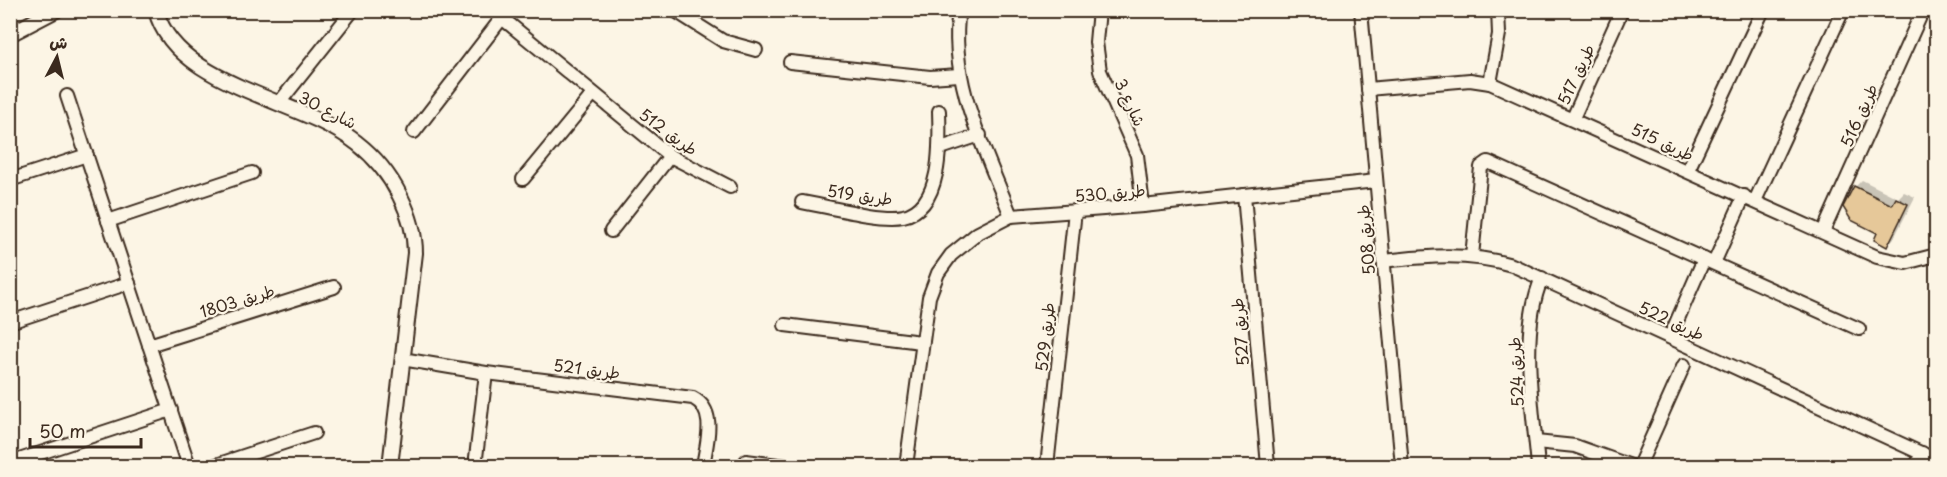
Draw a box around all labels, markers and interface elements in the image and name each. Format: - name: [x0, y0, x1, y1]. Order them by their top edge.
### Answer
- north arrow: [27, 27, 87, 87]
- text: ش: [49, 28, 69, 54]
- street label: طريق 517: [1551, 40, 1599, 108]
- street label: شارع 3: [1109, 74, 1153, 130]
- street label: طريق 516: [1833, 79, 1883, 151]
- street label: شارع 30: [294, 84, 361, 135]
- street label: طريق 512: [635, 102, 703, 160]
- street label: طريق 515: [1628, 116, 1698, 166]
- street label: طريق 530: [1074, 177, 1146, 207]
- street label: طريق 519: [826, 178, 894, 210]
- street label: طريق 508: [1350, 204, 1380, 276]
- street label: طريق 1803: [197, 277, 277, 323]
- street label: طريق 522: [1635, 294, 1709, 346]
- street label: طريق 527: [1224, 297, 1254, 367]
- street label: طريق 529: [1028, 301, 1060, 373]
- street label: طريق 524: [1501, 336, 1529, 408]
- street label: طريق 521: [552, 352, 622, 384]
- scale bar: [30, 411, 141, 449]
- text: 50 m: [39, 417, 86, 444]

